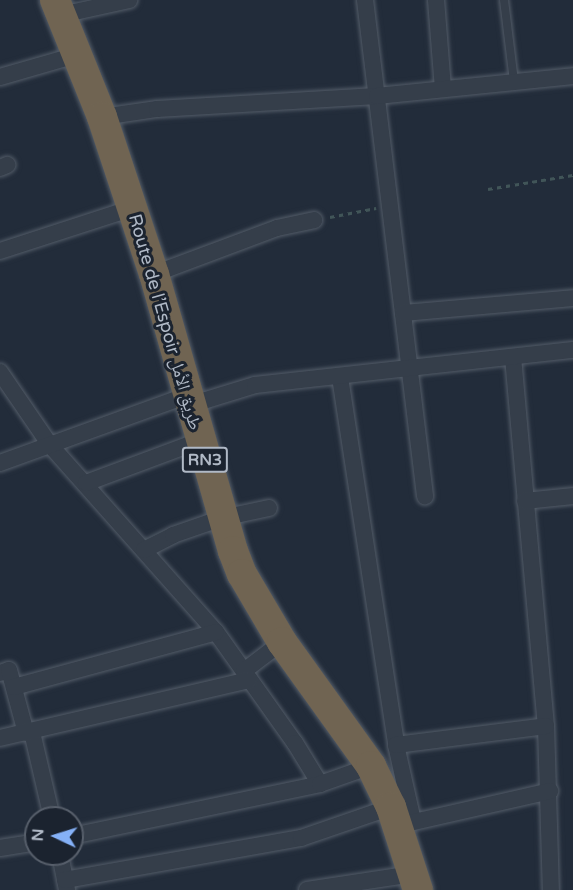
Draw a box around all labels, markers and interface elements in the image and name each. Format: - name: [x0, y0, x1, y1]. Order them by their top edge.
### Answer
- street label: Route de l’Espoir طريق الأمل: [124, 211, 206, 433]
- road number: RN3: [181, 447, 229, 473]
- north arrow: [24, 806, 84, 866]
- text: N: [28, 828, 48, 842]

